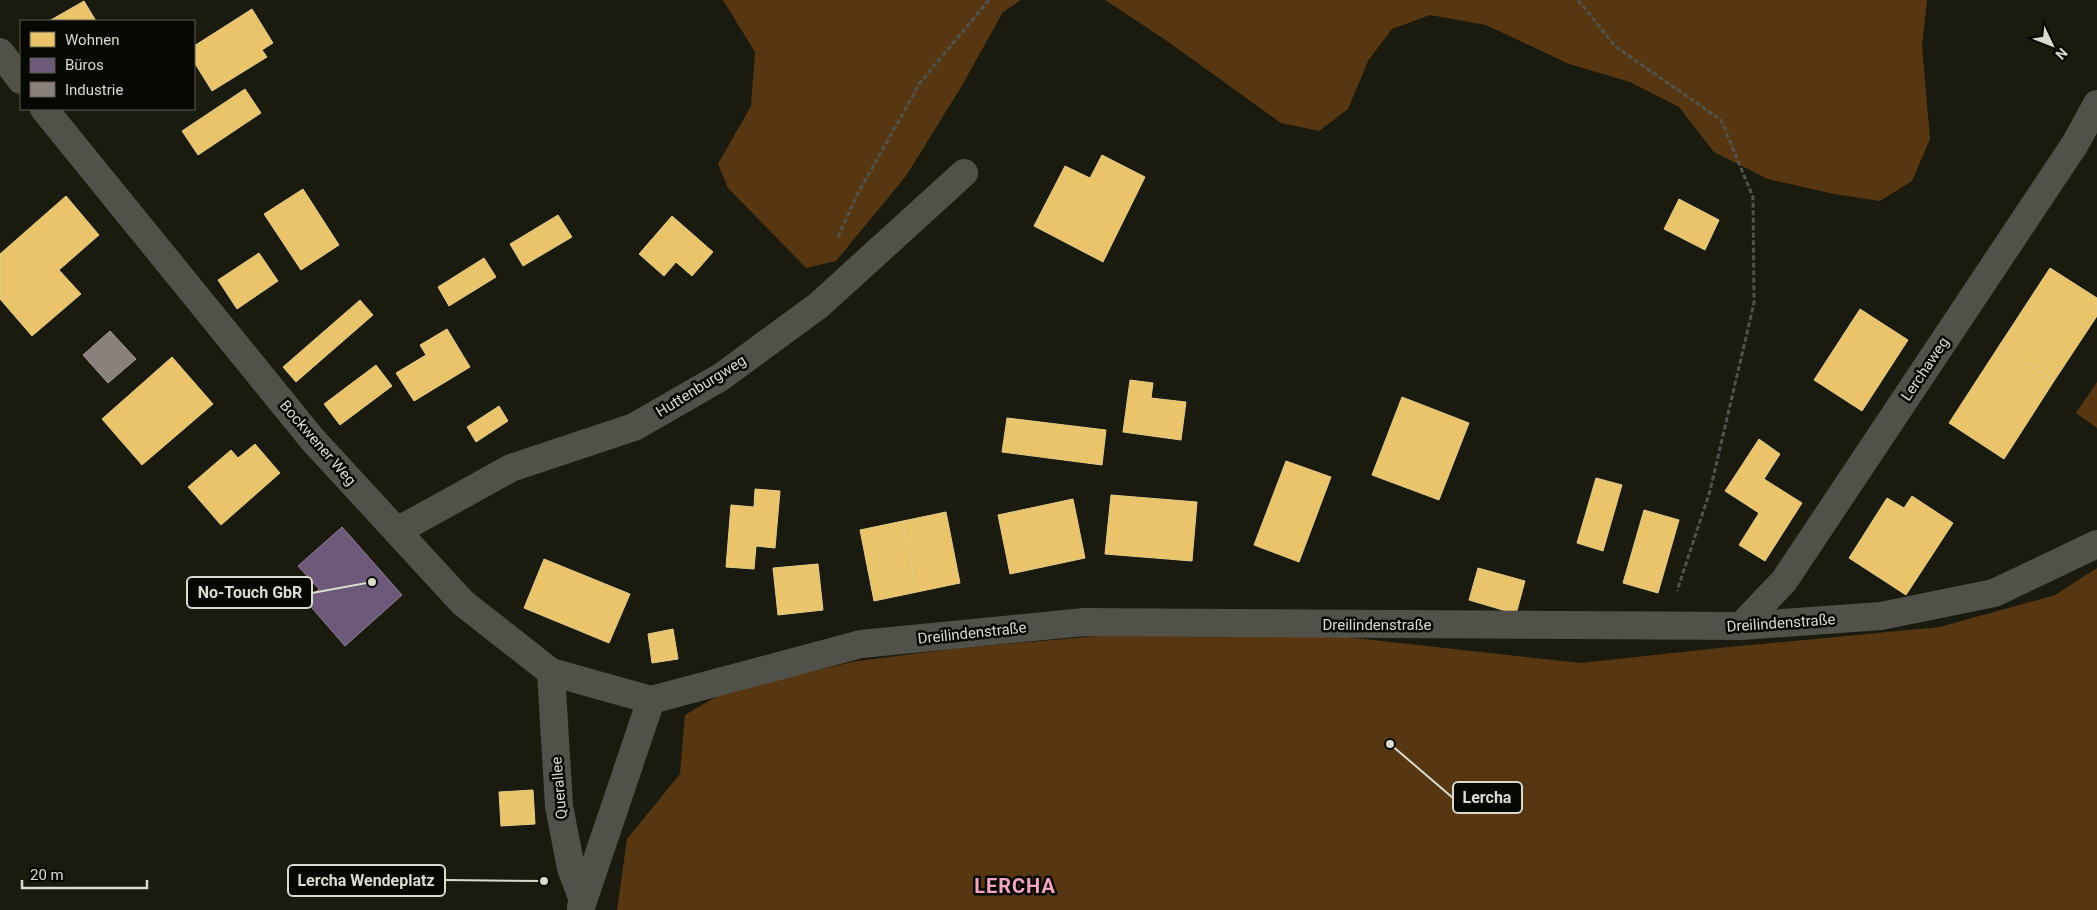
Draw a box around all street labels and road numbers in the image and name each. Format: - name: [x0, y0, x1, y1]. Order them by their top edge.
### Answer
- street label: Lerchaweg: [1897, 334, 1953, 404]
- street label: Huttenburgweg: [653, 351, 749, 421]
- street label: Bockwener Weg: [276, 397, 360, 489]
- street label: Dreilindenstraße: [1726, 610, 1836, 636]
- street label: Dreilindenstraße: [1322, 616, 1432, 634]
- street label: Dreilindenstraße: [917, 618, 1027, 648]
- street label: Querallee: [547, 756, 571, 820]

